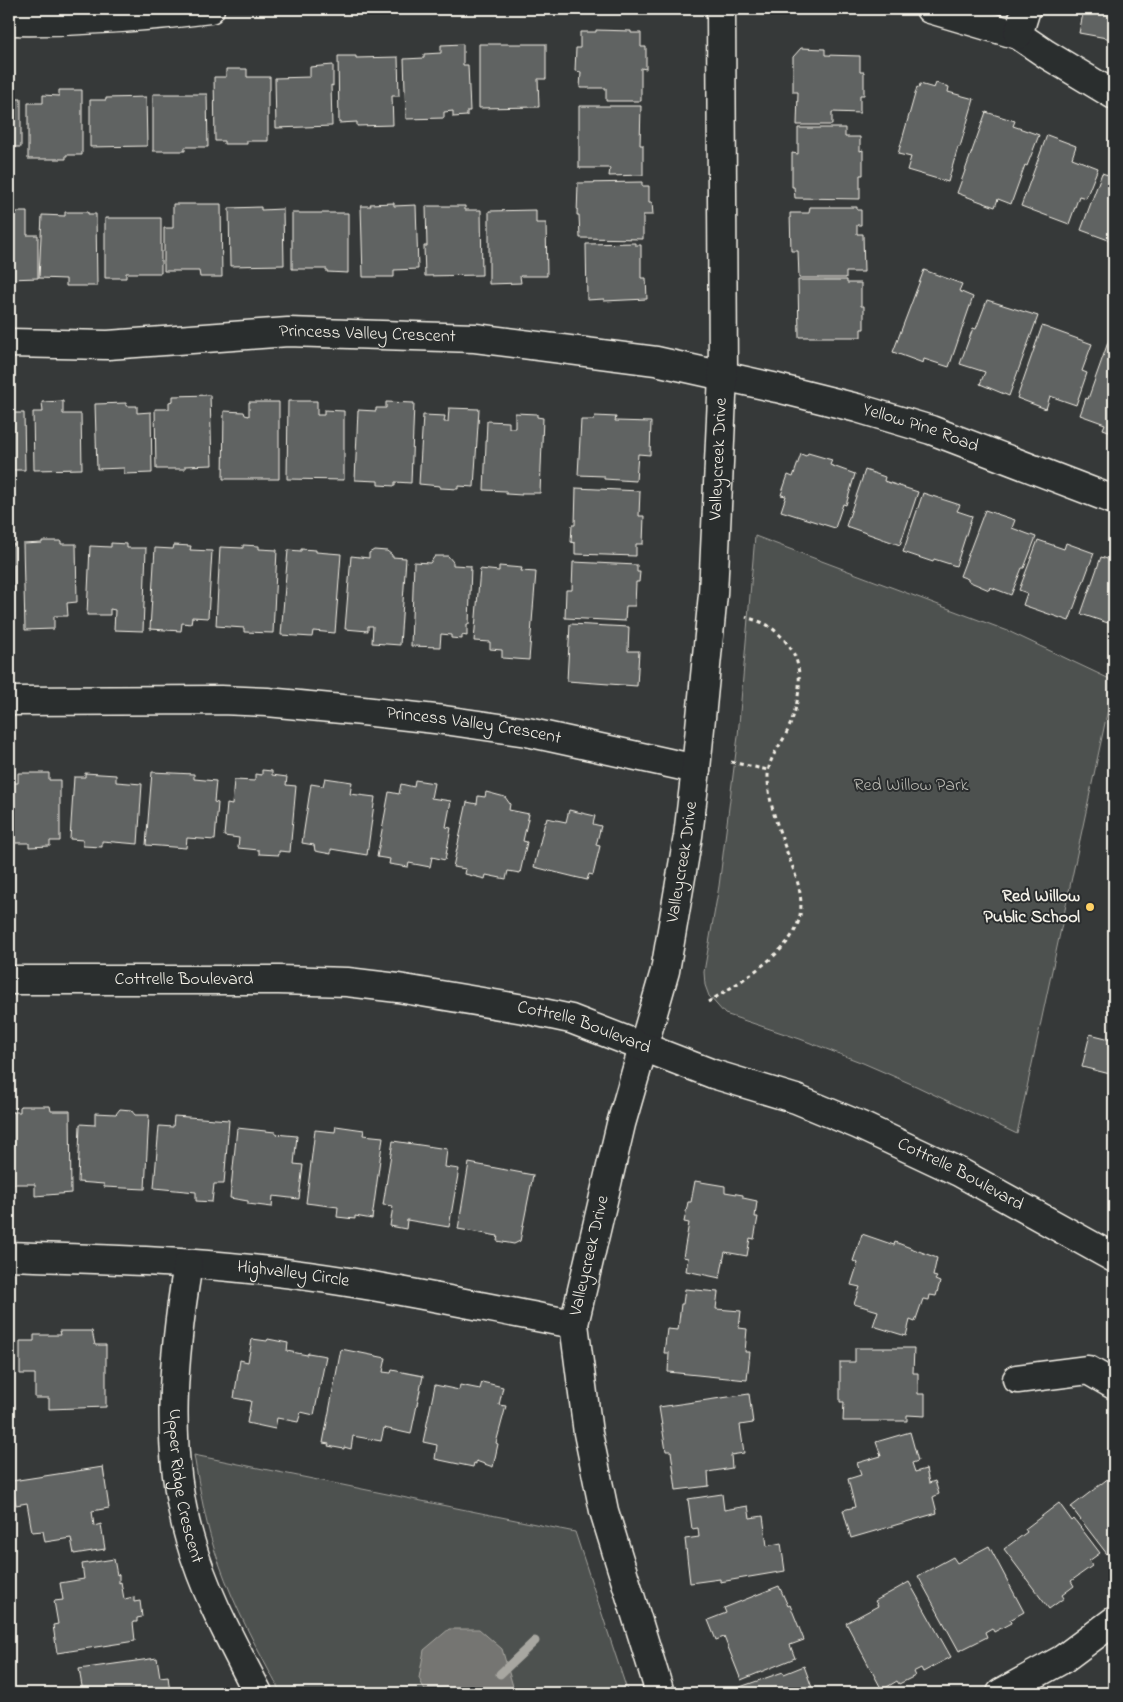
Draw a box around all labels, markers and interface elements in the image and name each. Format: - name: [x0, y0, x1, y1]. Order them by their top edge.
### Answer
- street label: Princess Valley Crescent: [278, 319, 456, 350]
- street label: Valleycreek Drive: [703, 396, 735, 522]
- street label: Yellow Pine Road: [859, 397, 982, 460]
- street label: Princess Valley Crescent: [385, 701, 563, 752]
- park label: Red Willow Park: [854, 773, 969, 799]
- street label: Valleycreek Drive: [660, 799, 705, 926]
- place label: Red Willow Public School: [983, 884, 1080, 931]
- marker: Red Willow Public School: [1084, 901, 1096, 913]
- street label: Cottrelle Boulevard: [115, 967, 253, 993]
- street label: Cottrelle Boulevard: [515, 995, 654, 1062]
- street label: Cottrelle Boulevard: [893, 1132, 1028, 1218]
- street label: Valleycreek Drive: [563, 1192, 617, 1319]
- street label: Highvalley Circle: [236, 1255, 352, 1295]
- street label: Upper Ridge Crescent: [161, 1409, 210, 1567]

